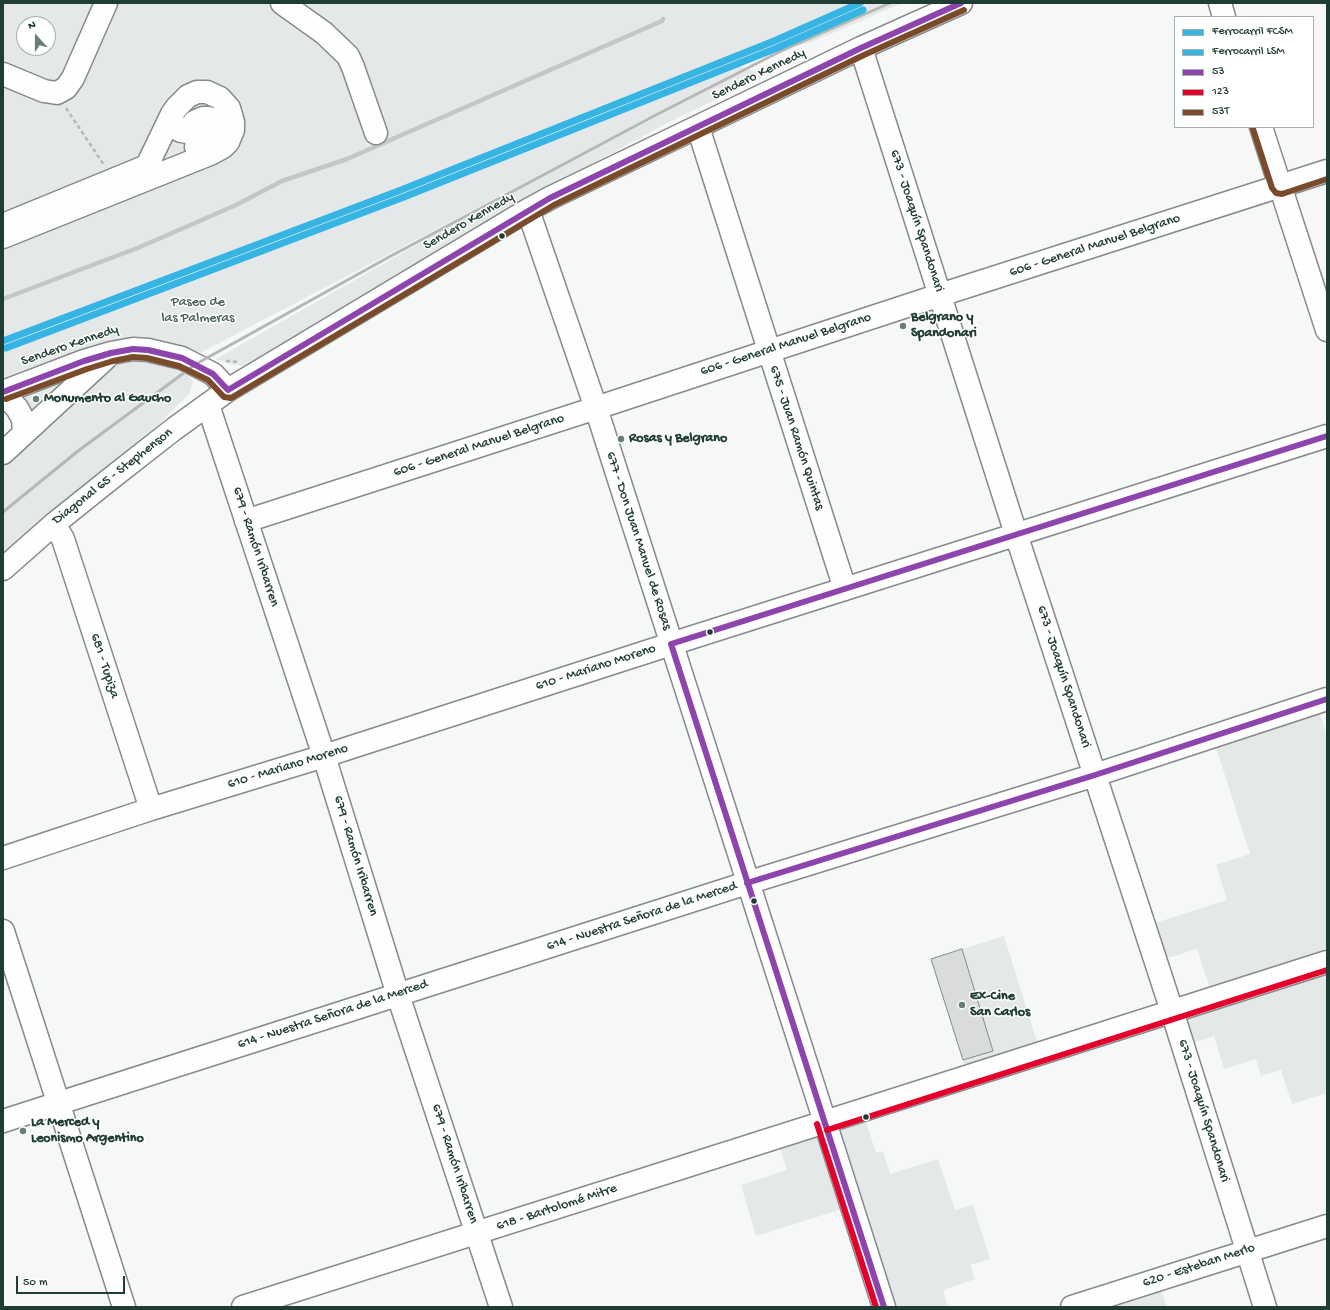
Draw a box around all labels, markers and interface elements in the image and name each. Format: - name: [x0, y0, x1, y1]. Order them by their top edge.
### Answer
- north arrow: [16, 16, 56, 56]
- legend: [1174, 16, 1314, 128]
- text: N: [27, 19, 38, 33]
- text: Ferrocarril FCSM: [1212, 25, 1293, 39]
- street label: Sendero Kennedy: [710, 45, 808, 105]
- text: Ferrocarril LSM: [1212, 45, 1285, 59]
- text: 53: [1212, 65, 1225, 79]
- text: 123: [1212, 85, 1229, 99]
- text: 53T: [1212, 105, 1229, 119]
- street label: 673 - Joaquín Spandonari: [885, 148, 947, 294]
- street label: Sendero Kennedy: [421, 189, 517, 255]
- street label: 606 - General Manuel Belgrano: [1007, 210, 1183, 282]
- unlabelled marker: [497, 231, 507, 241]
- park label: Paseo de las Palmeras: [162, 295, 234, 328]
- street label: 606 - General Manuel Belgrano: [698, 309, 874, 381]
- place label: Belgrano y Spandonari: [911, 310, 977, 342]
- street label: Sendero Kennedy: [19, 321, 121, 371]
- marker: Belgrano y Spandonari: [898, 321, 908, 331]
- street label: 675 - Juan Ramón Quintas: [765, 364, 827, 512]
- place label: Monumento al Gaucho: [44, 391, 171, 407]
- marker: Monumento al Gaucho: [31, 394, 41, 404]
- street label: 606 - General Manuel Belgrano: [391, 410, 567, 482]
- street label: Diagonal 65 - Stephenson: [49, 425, 177, 529]
- place label: Rosas y Belgrano: [629, 431, 727, 447]
- marker: Rosas y Belgrano: [616, 434, 626, 444]
- street label: 677 - Don Juan Manuel de Rosas: [601, 450, 675, 632]
- street label: 679 - Ramón Iribarren: [228, 485, 282, 609]
- street label: 673 - Joaquín Spandonari: [1032, 604, 1094, 750]
- unlabelled marker: [705, 627, 715, 637]
- street label: 681 - Tupiza: [86, 631, 122, 701]
- street label: 610 - Mariano Moreno: [534, 641, 658, 695]
- street label: 610 - Mariano Moreno: [226, 741, 350, 793]
- street label: 679 - Ramón Iribarren: [329, 794, 381, 918]
- street label: 614 - Nuestra Señora de la Merced: [545, 878, 739, 956]
- unlabelled marker: [749, 896, 759, 906]
- street label: 614 - Nuestra Señora de la Merced: [236, 976, 430, 1054]
- place label: Ex-Cine San Carlos: [970, 989, 1030, 1022]
- marker: Ex-Cine San Carlos: [957, 1000, 967, 1010]
- street label: 673 - Joaquín Spandonari: [1173, 1037, 1233, 1185]
- street label: 679 - Ramón Iribarren: [427, 1102, 481, 1226]
- unlabelled marker: [861, 1112, 871, 1122]
- place label: La Merced y Leonismo Argentino: [31, 1115, 144, 1148]
- marker: La Merced y Leonismo Argentino: [18, 1126, 28, 1136]
- street label: 618 - Bartolomé Mitre: [495, 1181, 619, 1235]
- street label: 620 - Esteban Merlo: [1141, 1240, 1257, 1292]
- scale bar: [18, 1268, 127, 1294]
- text: 50 m: [23, 1276, 48, 1290]

